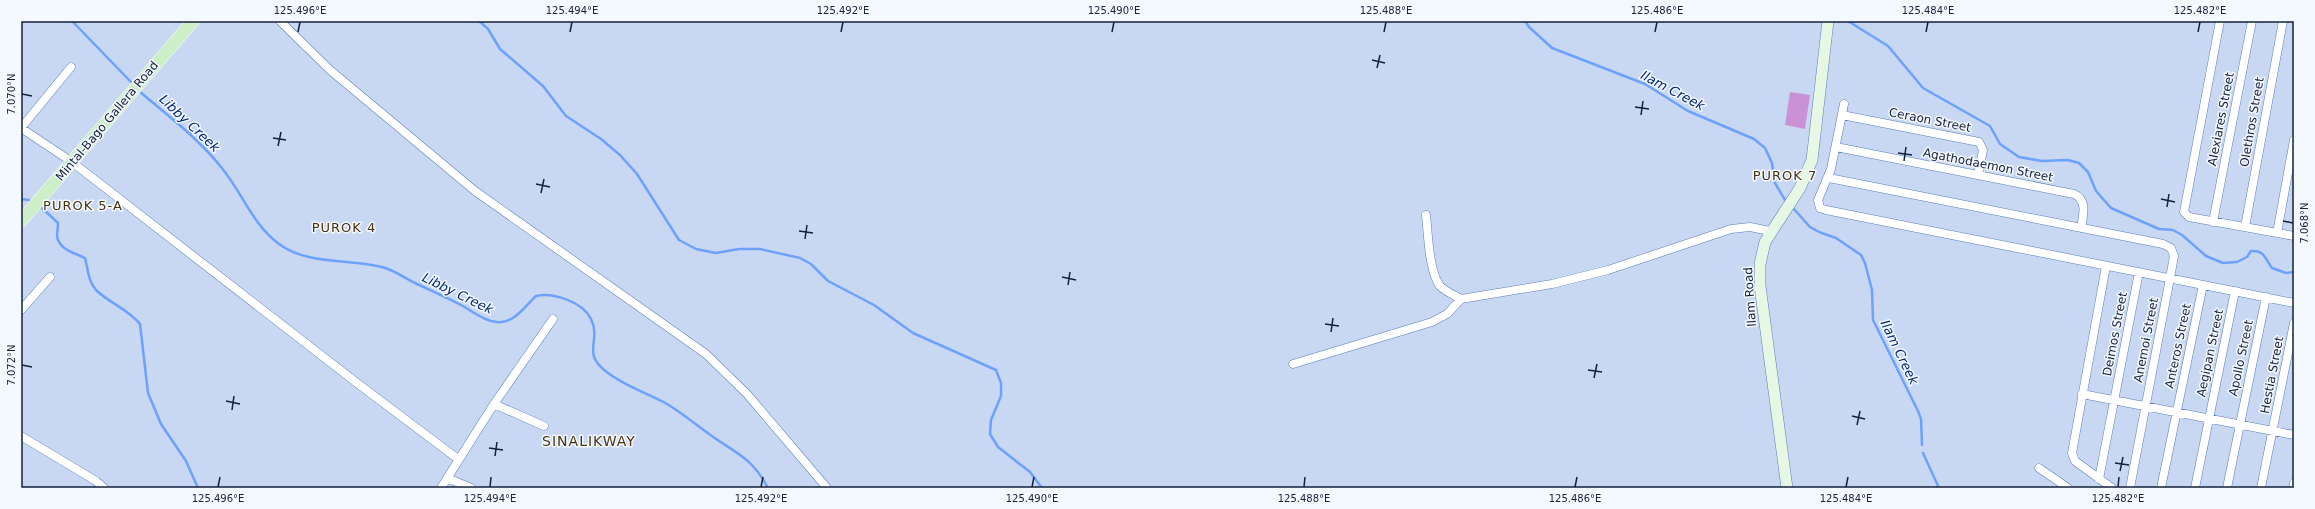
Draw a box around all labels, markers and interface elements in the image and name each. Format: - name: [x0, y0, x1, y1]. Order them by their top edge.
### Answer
- text: 125.496°E: [274, 5, 326, 16]
- text: 125.494°E: [546, 5, 598, 16]
- text: 125.492°E: [817, 5, 869, 16]
- text: 125.490°E: [1088, 5, 1140, 16]
- text: 125.488°E: [1360, 5, 1412, 16]
- text: 125.486°E: [1631, 5, 1683, 16]
- text: 125.484°E: [1902, 5, 1954, 16]
- text: 125.482°E: [2174, 5, 2226, 16]
- street label: Mintal-Bago Gallera Road: [53, 58, 161, 184]
- water label: Ilam Creek: [1638, 67, 1708, 114]
- street label: Alexiares Street: [2205, 71, 2237, 167]
- text: 7.070°N: [6, 73, 17, 115]
- street label: Olethros Street: [2237, 76, 2267, 168]
- water label: Libby Creek: [156, 92, 223, 155]
- street label: Ceraon Street: [1888, 105, 1972, 135]
- street label: Agathodaemon Street: [1922, 146, 2054, 185]
- district label: PUROK 7: [1753, 168, 1817, 183]
- district label: PUROK 5-A: [43, 198, 123, 213]
- text: 7.068°N: [2299, 202, 2310, 244]
- district label: PUROK 4: [312, 220, 376, 235]
- street label: Ilam Road: [1741, 267, 1759, 327]
- water label: Libby Creek: [420, 270, 496, 317]
- street label: Deimos Street: [2100, 290, 2130, 377]
- street label: Anemoi Street: [2131, 296, 2161, 383]
- street label: Anteros Street: [2162, 302, 2194, 390]
- street label: Aegipan Street: [2194, 308, 2226, 398]
- water label: Ilam Creek: [1877, 317, 1922, 387]
- street label: Apollo Street: [2226, 318, 2256, 397]
- street label: Hestia Street: [2258, 335, 2286, 415]
- text: 7.072°N: [6, 344, 17, 386]
- district label: SINALIKWAY: [542, 433, 636, 449]
- text: 125.496°E: [192, 493, 244, 504]
- text: 125.494°E: [464, 493, 516, 504]
- text: 125.492°E: [735, 493, 787, 504]
- text: 125.490°E: [1006, 493, 1058, 504]
- text: 125.488°E: [1278, 493, 1330, 504]
- text: 125.486°E: [1549, 493, 1601, 504]
- text: 125.484°E: [1820, 493, 1872, 504]
- text: 125.482°E: [2092, 493, 2144, 504]

